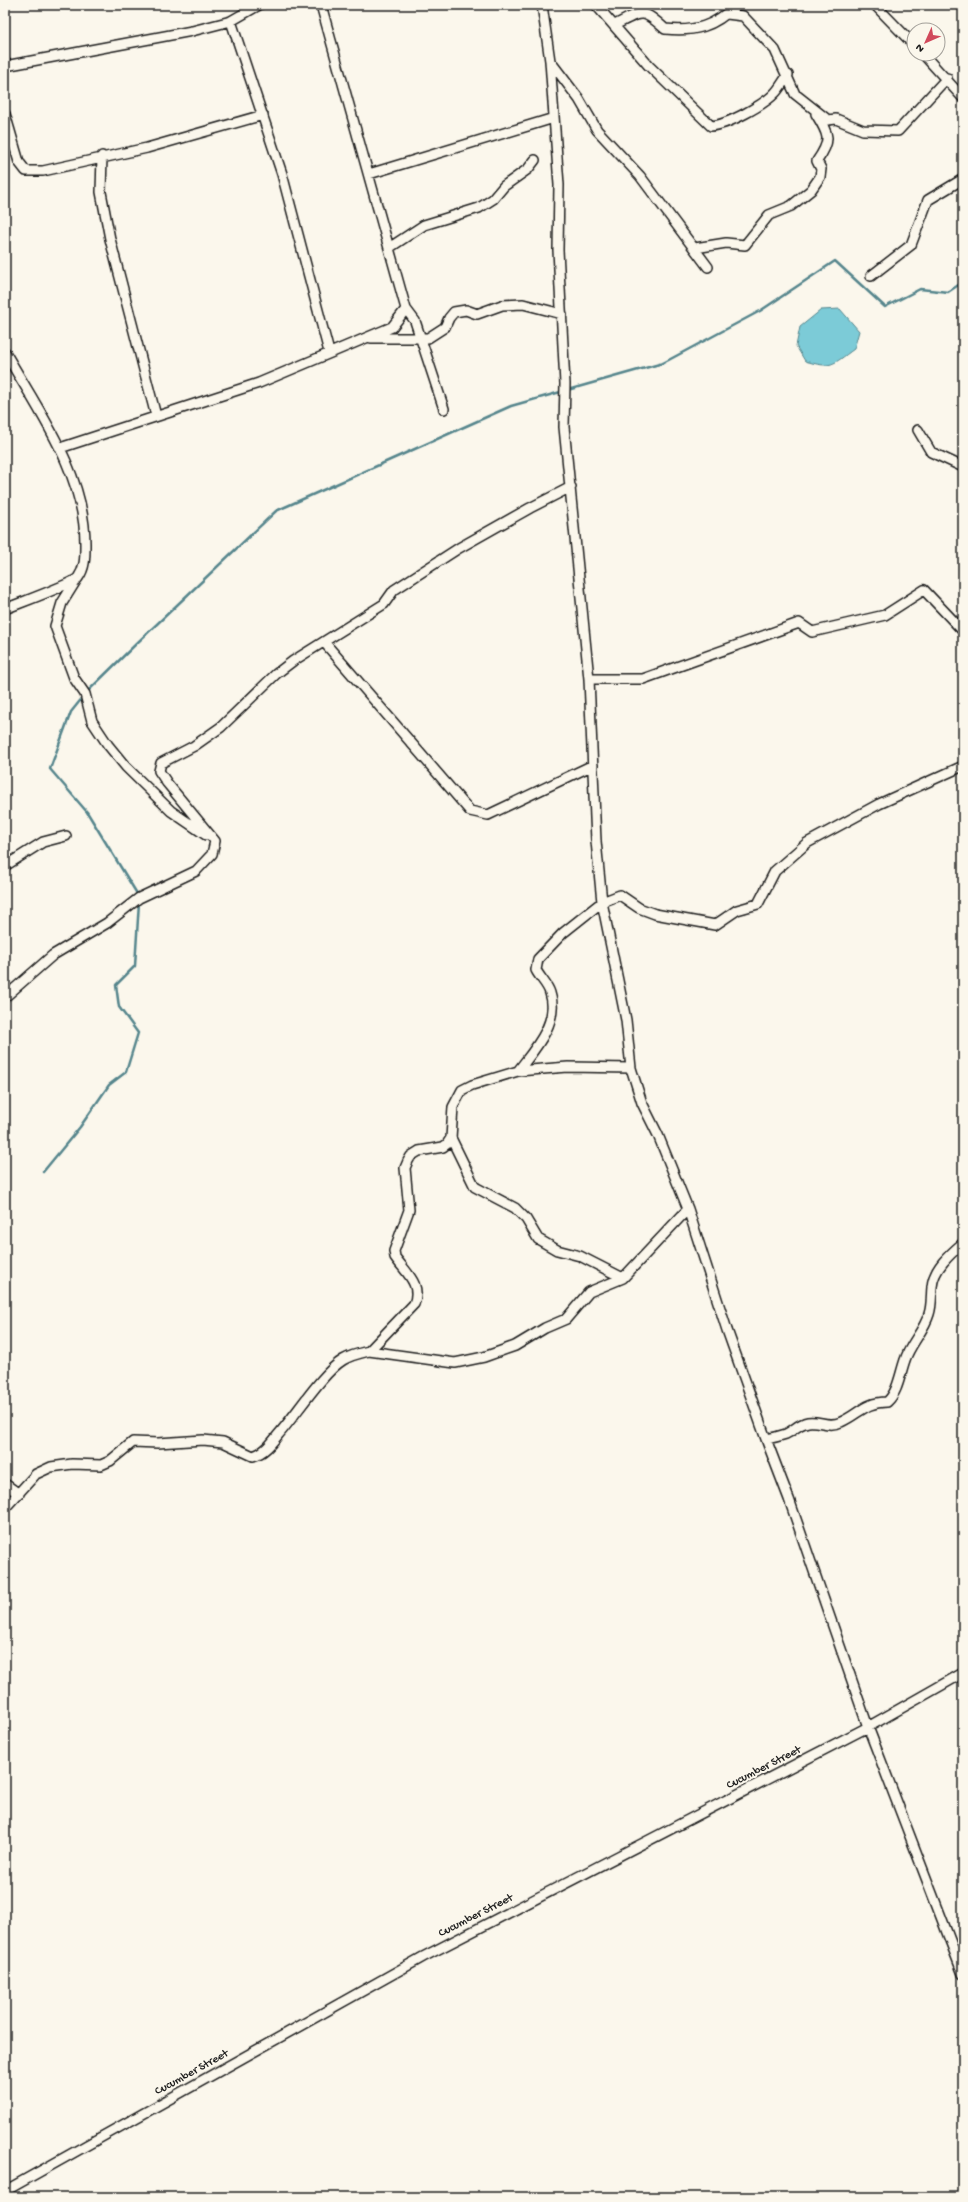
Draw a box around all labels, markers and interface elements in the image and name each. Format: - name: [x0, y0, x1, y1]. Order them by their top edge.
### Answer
- north arrow: [906, 22, 946, 62]
- text: N: [914, 41, 927, 54]
- street label: Cucumber Street: [724, 1743, 805, 1793]
- street label: Cucumber Street: [436, 1891, 517, 1941]
- street label: Cucumber Street: [153, 2046, 232, 2099]

